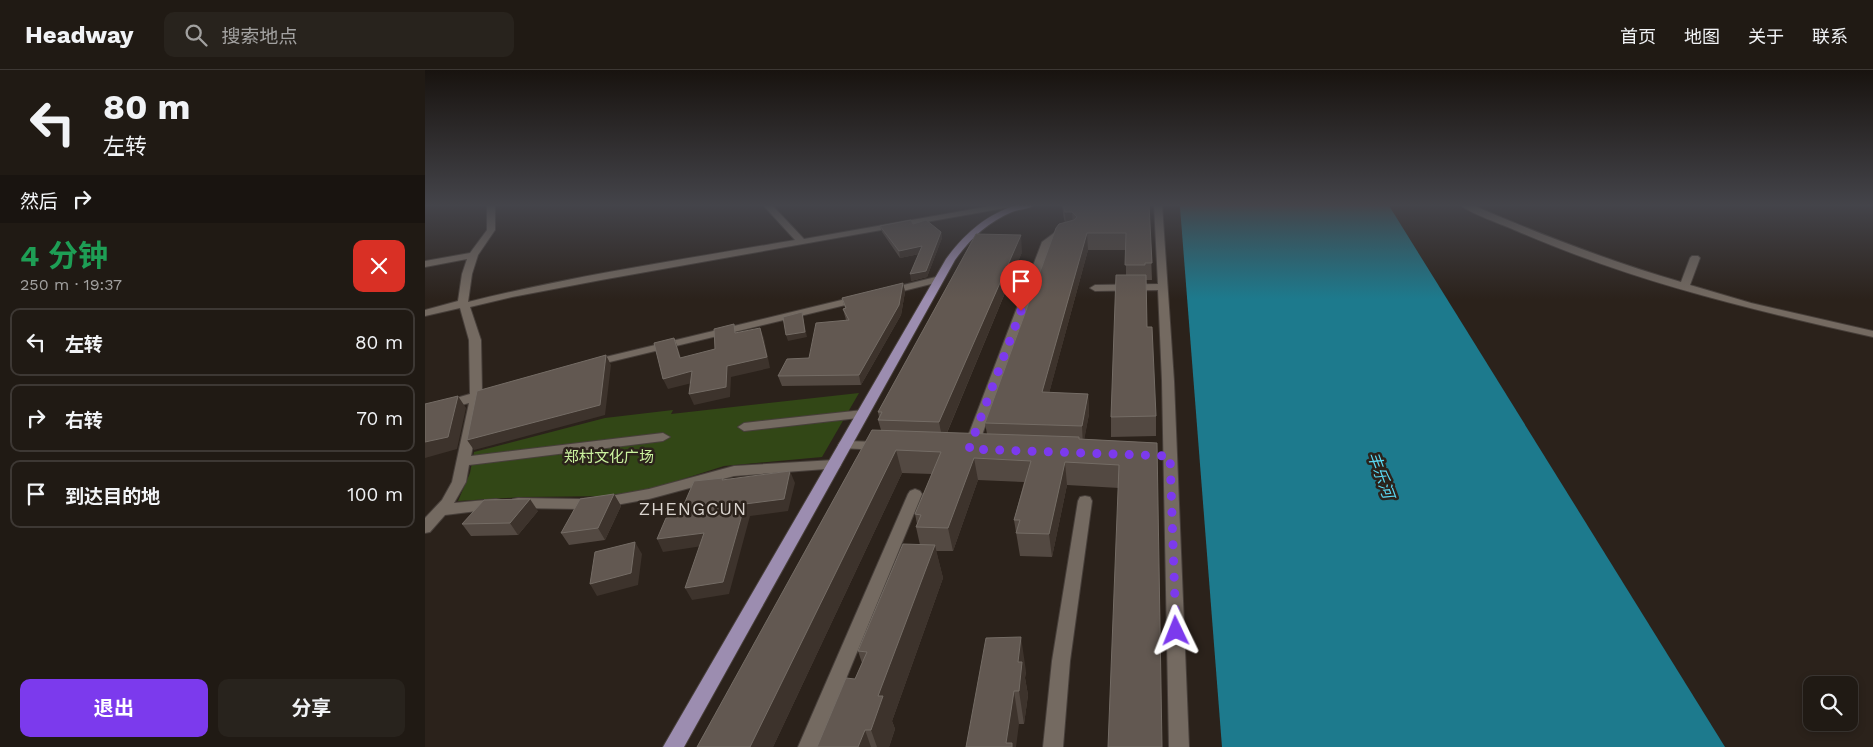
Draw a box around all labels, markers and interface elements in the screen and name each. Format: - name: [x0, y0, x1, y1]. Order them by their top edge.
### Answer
- search box: [164, 12, 514, 57]
- text: Headway: [25, 21, 134, 49]
- icon: search: [182, 21, 210, 49]
- text: 搜索地点: [222, 25, 298, 48]
- text: 首页: [1620, 26, 1656, 47]
- text: 地图: [1684, 26, 1720, 47]
- text: 关于: [1748, 26, 1784, 47]
- text: 联系: [1812, 26, 1848, 47]
- text: 80 m: [103, 86, 190, 128]
- icon: left: [20, 90, 85, 155]
- text: 左转: [103, 134, 147, 159]
- icon: right: [68, 185, 96, 213]
- text: 然后: [20, 190, 58, 213]
- text: 4 分钟: [20, 238, 108, 273]
- button: close: [353, 240, 405, 292]
- pin: [1000, 260, 1042, 311]
- icon: arrive: [1007, 267, 1035, 295]
- text: 250 m · 19:37: [20, 275, 122, 294]
- icon: left: [22, 328, 50, 356]
- text: 80 m: [355, 331, 403, 354]
- text: 左转: [65, 333, 103, 356]
- icon: right: [22, 404, 50, 432]
- text: 70 m: [356, 407, 403, 430]
- text: 右转: [65, 409, 103, 432]
- park label: 郑村文化广场: [564, 448, 654, 466]
- water label: 丰乐河: [1364, 449, 1399, 504]
- icon: arrive: [22, 480, 50, 508]
- text: 100 m: [347, 483, 403, 506]
- text: 到达目的地: [65, 485, 160, 508]
- district label: ZHENGCUN: [639, 498, 747, 519]
- position arrow: [1149, 604, 1201, 656]
- map controls: [1803, 676, 1858, 731]
- button: search: [1803, 676, 1858, 731]
- button: 退出: [20, 679, 208, 737]
- button: 分享: [218, 679, 405, 737]

